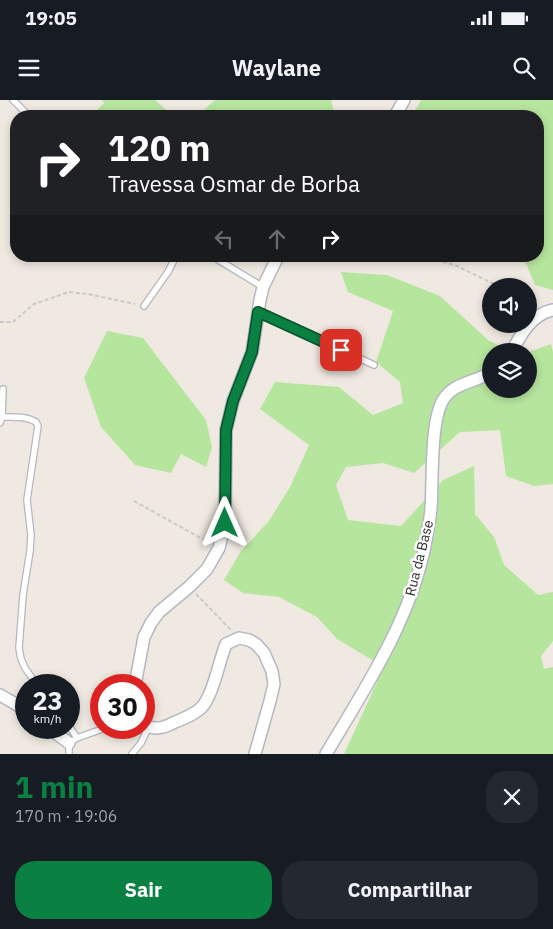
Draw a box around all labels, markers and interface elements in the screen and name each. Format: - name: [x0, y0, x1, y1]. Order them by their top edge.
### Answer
- text: 19:05: [25, 6, 77, 30]
- text: Waylane: [232, 53, 321, 82]
- icon: menu: [15, 54, 43, 82]
- icon: search: [510, 54, 538, 82]
- text: 120 m: [108, 125, 211, 171]
- icon: right: [25, 130, 90, 195]
- text: Travessa Osmar de Borba: [108, 169, 360, 198]
- icon: left: [210, 225, 238, 253]
- icon: ahead: [263, 225, 291, 253]
- icon: right: [316, 225, 344, 253]
- map controls: [482, 278, 537, 398]
- button: sound: [482, 278, 537, 333]
- pin: [320, 329, 362, 371]
- icon: arrive: [327, 336, 355, 364]
- button: layers: [482, 343, 537, 398]
- position arrow: [198, 496, 250, 548]
- street label: Rua da Base: [401, 518, 437, 598]
- speed limit sign: 30: [90, 674, 155, 739]
- text: 23: [32, 684, 63, 717]
- text: km/h: [33, 711, 62, 726]
- text: 1 min: [15, 767, 93, 806]
- button: close: [486, 771, 538, 823]
- text: 170 m · 19:06: [15, 806, 117, 826]
- button: Sair: [15, 861, 272, 919]
- button: Compartilhar: [282, 861, 538, 919]

